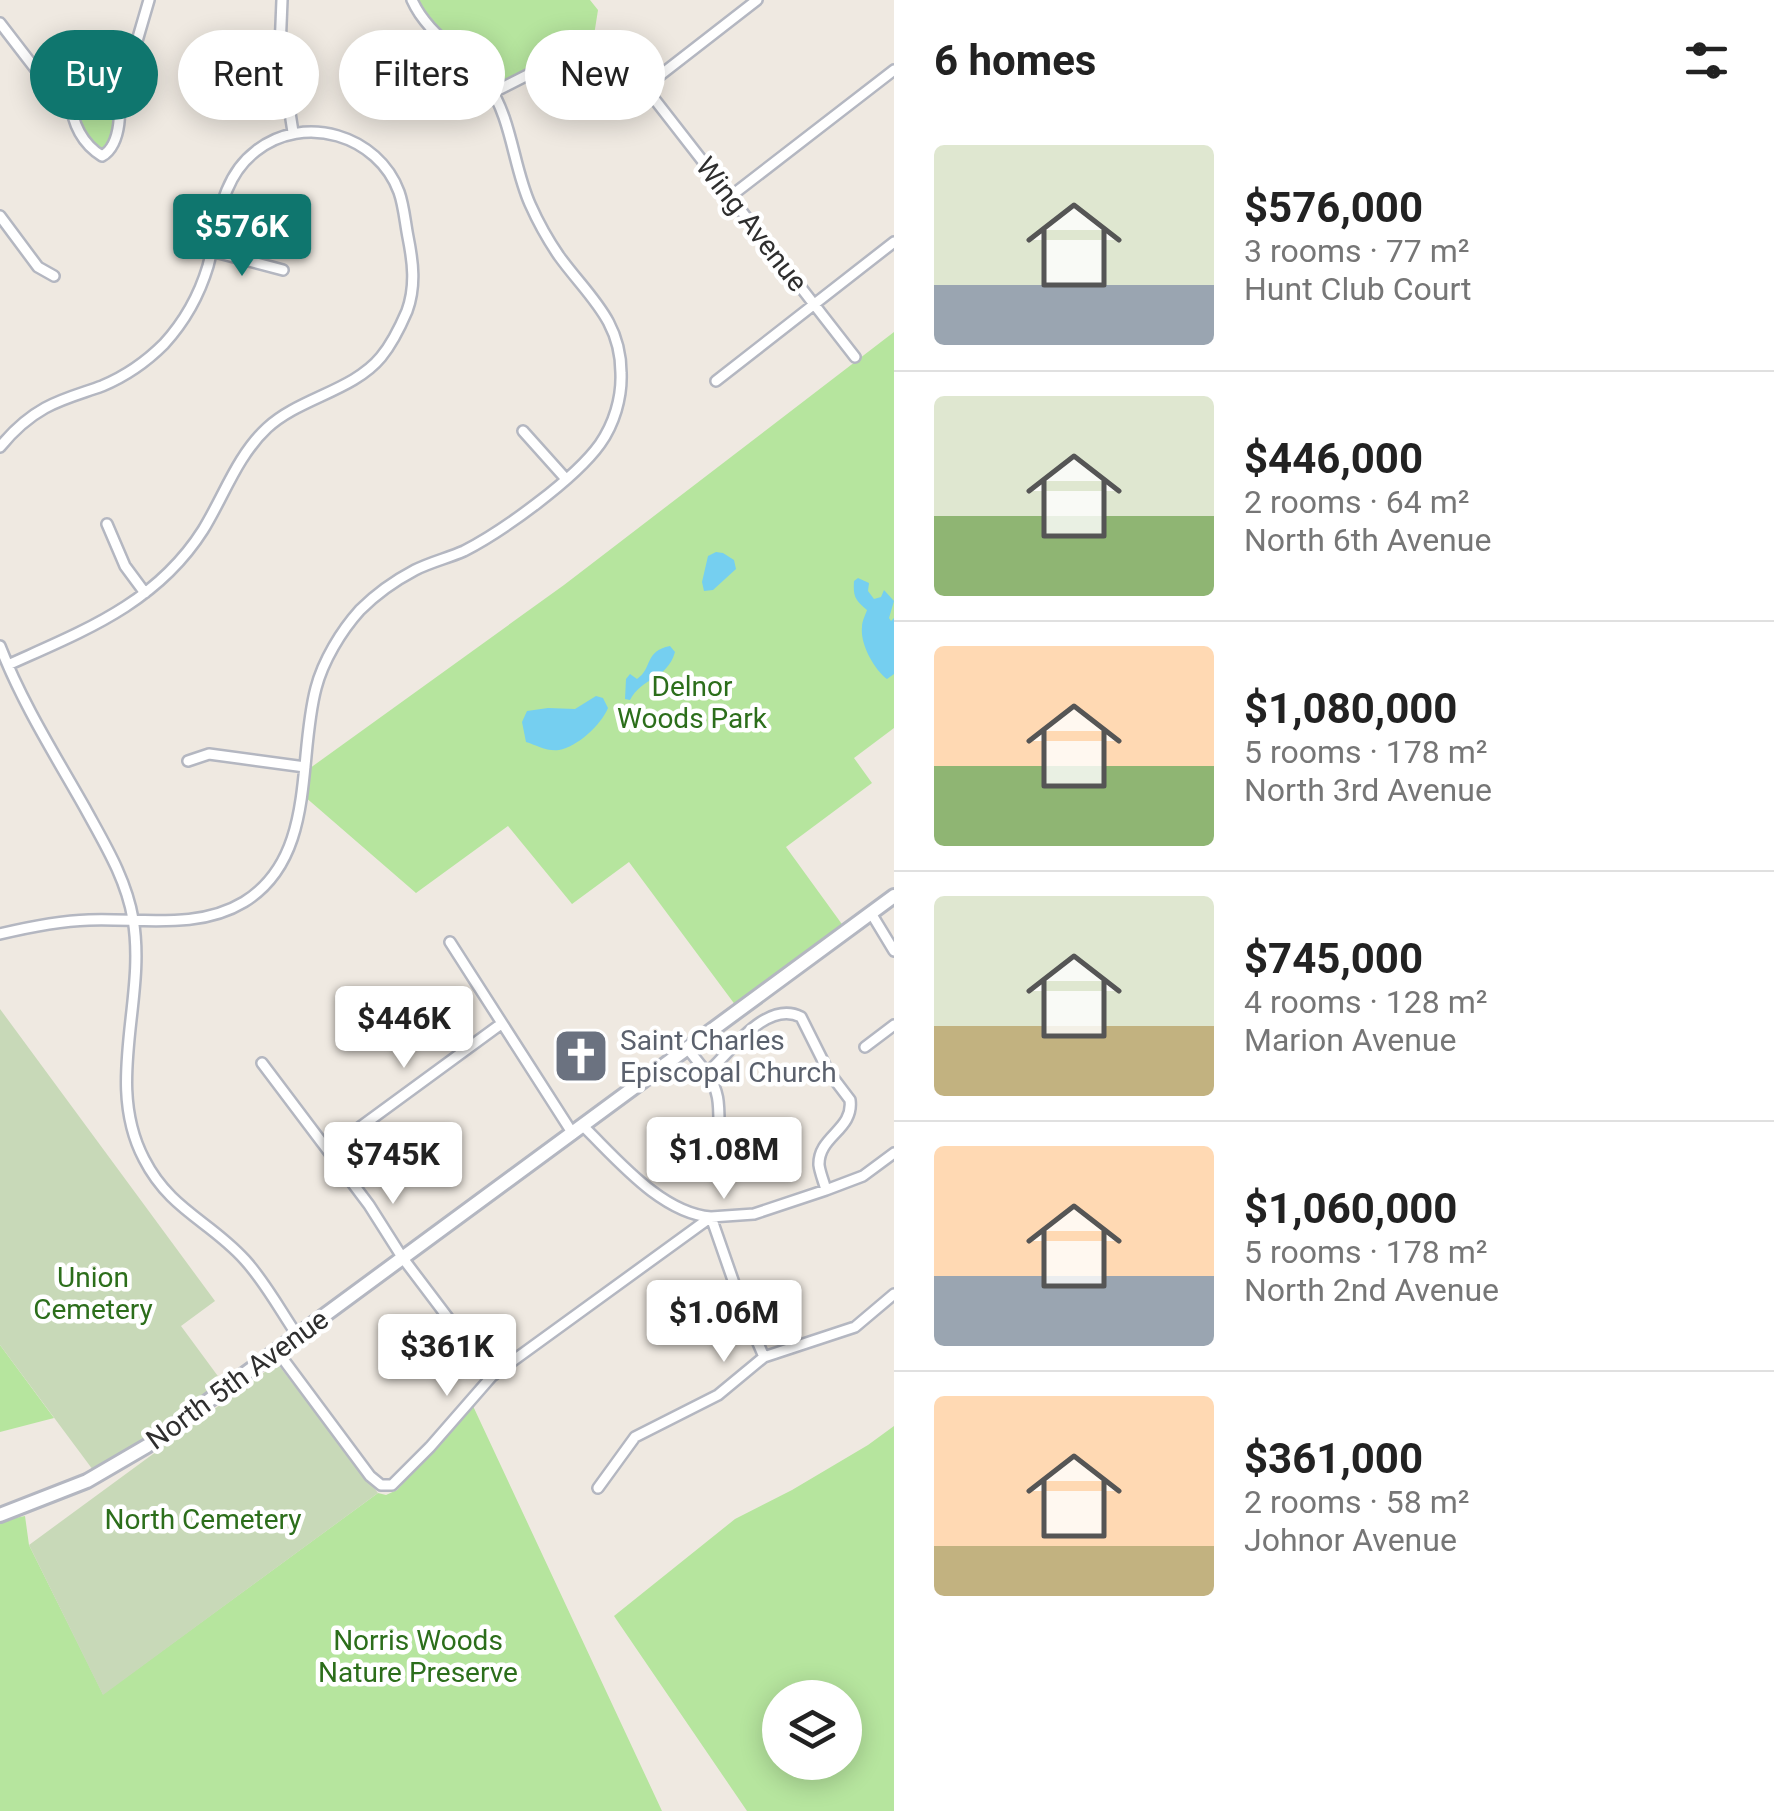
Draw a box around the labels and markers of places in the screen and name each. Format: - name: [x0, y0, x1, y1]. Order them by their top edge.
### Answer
- pin: $576K: [172, 194, 312, 279]
- pin: $446K: [334, 986, 474, 1071]
- place label: Saint Charles Episcopal Church: [620, 1024, 837, 1089]
- church icon: Saint Charles Episcopal Church: [551, 1026, 611, 1086]
- pin: $1.08M: [643, 1117, 805, 1202]
- pin: $745K: [323, 1122, 463, 1207]
- pin: $1.06M: [643, 1280, 805, 1365]
- pin: $361K: [377, 1314, 517, 1399]

